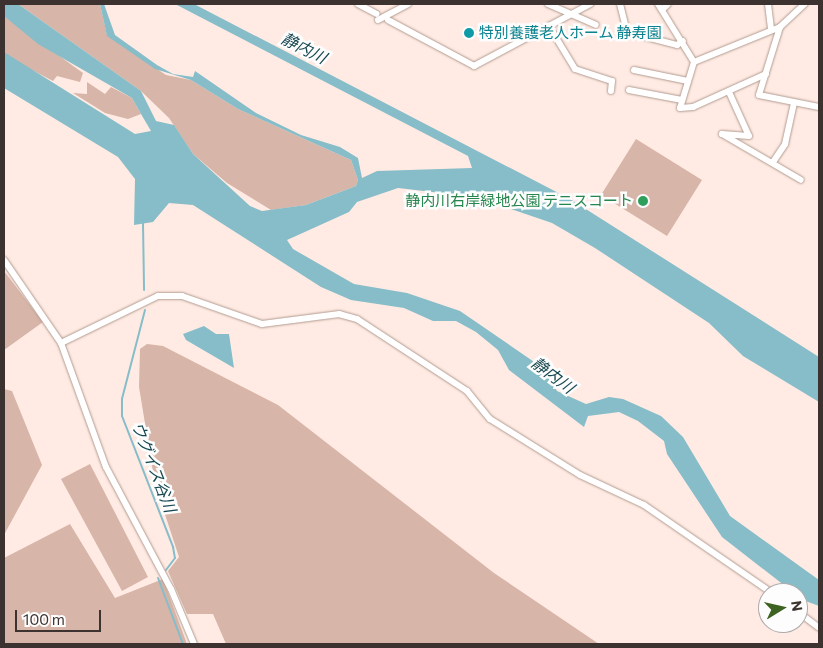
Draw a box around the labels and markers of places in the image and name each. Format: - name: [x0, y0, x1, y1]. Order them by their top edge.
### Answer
- place label: 特別養護老人ホーム 静寿園: [479, 24, 662, 42]
- marker: 特別養護老人ホーム 静寿園: [463, 27, 475, 39]
- place label: 静内川右岸緑地公園 テニスコート: [405, 192, 633, 210]
- marker: 静内川右岸緑地公園 テニスコート: [637, 195, 649, 207]

